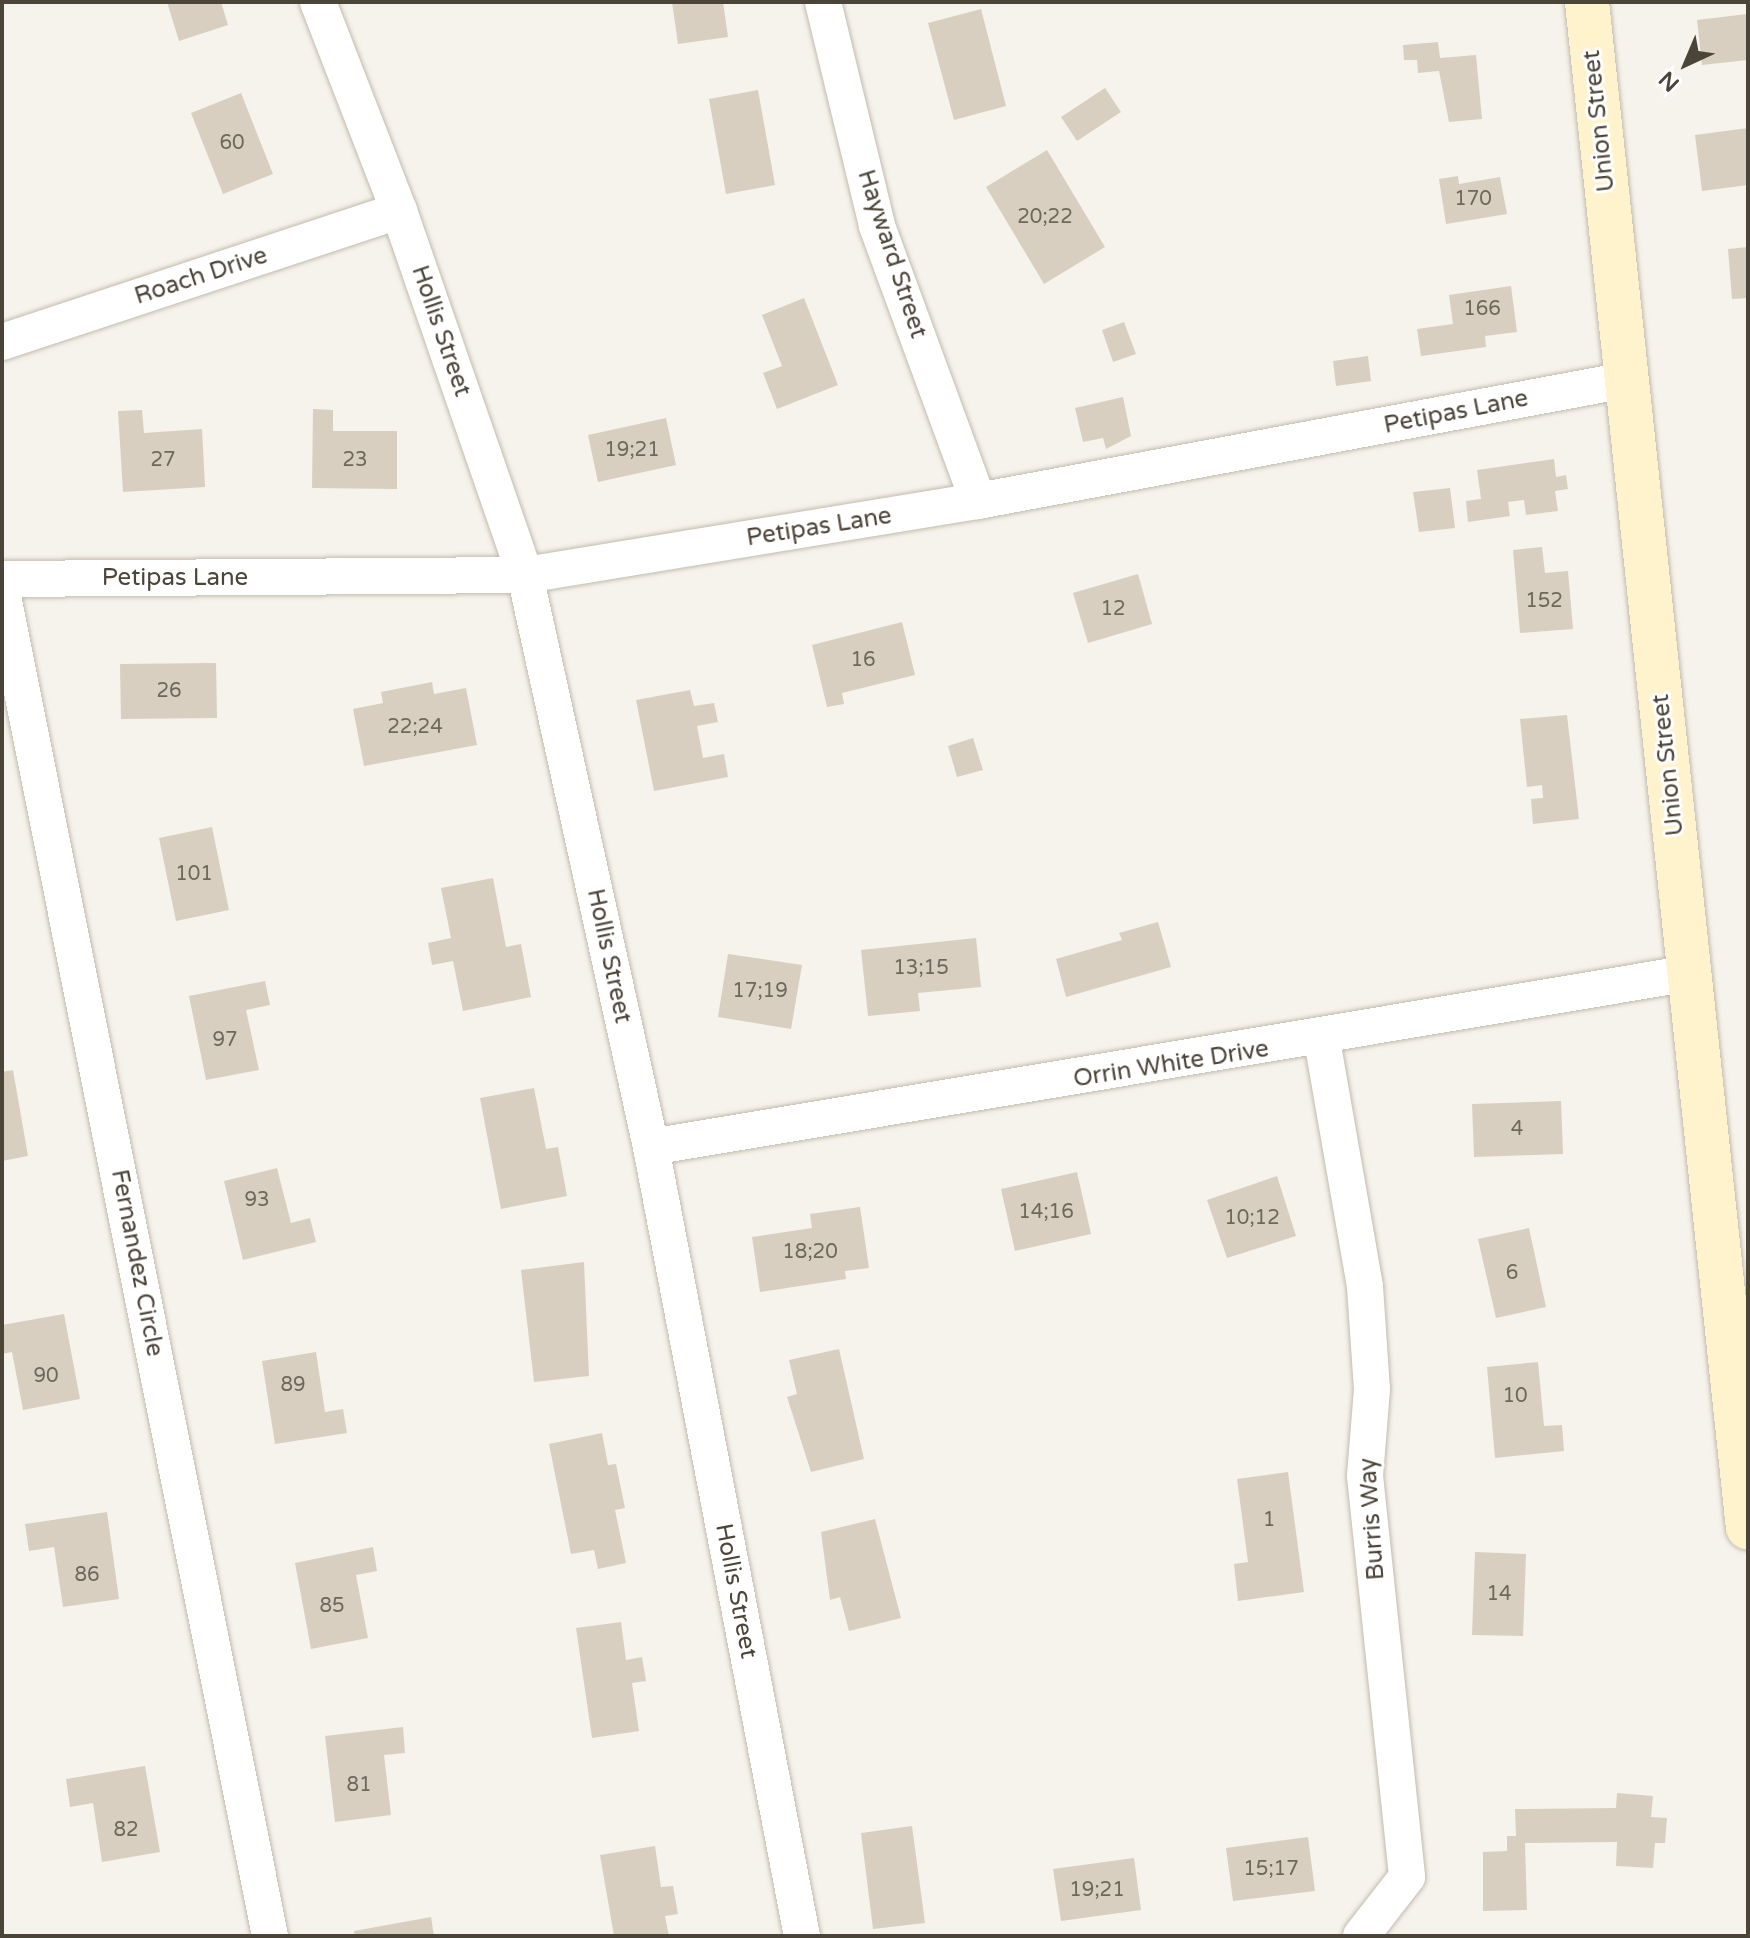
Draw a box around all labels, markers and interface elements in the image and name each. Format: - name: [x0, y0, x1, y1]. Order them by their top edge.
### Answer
- north arrow: [1646, 24, 1726, 104]
- street label: Union Street: [1577, 49, 1621, 193]
- text: N: [1654, 66, 1685, 97]
- house number: 60: [219, 131, 245, 155]
- street label: Hayward Street: [851, 166, 933, 342]
- house number: 170: [1454, 187, 1492, 211]
- house number: 20;22: [1017, 205, 1073, 229]
- street label: Roach Drive: [131, 241, 271, 311]
- street label: Hollis Street: [405, 262, 477, 400]
- house number: 166: [1463, 297, 1501, 321]
- street label: Petipas Lane: [1381, 384, 1531, 440]
- house number: 19;21: [604, 438, 660, 462]
- house number: 27: [150, 448, 176, 472]
- house number: 23: [342, 448, 368, 472]
- street label: Petipas Lane: [744, 501, 894, 553]
- street label: Petipas Lane: [102, 564, 248, 592]
- house number: 152: [1525, 589, 1563, 613]
- house number: 12: [1100, 597, 1126, 621]
- house number: 16: [850, 648, 876, 672]
- house number: 26: [156, 679, 182, 703]
- street label: Union Street: [1646, 693, 1690, 837]
- house number: 22;24: [387, 715, 443, 739]
- house number: 101: [175, 862, 213, 886]
- street label: Hollis Street: [581, 886, 637, 1026]
- house number: 13;15: [893, 956, 949, 980]
- house number: 17;19: [732, 979, 788, 1003]
- house number: 97: [212, 1028, 238, 1052]
- street label: Orrin White Drive: [1071, 1034, 1271, 1094]
- house number: 4: [1511, 1117, 1523, 1141]
- street label: Fernandez Circle: [105, 1167, 169, 1359]
- house number: 93: [244, 1188, 270, 1212]
- house number: 14;16: [1018, 1200, 1074, 1224]
- house number: 10;12: [1224, 1206, 1280, 1230]
- house number: 18;20: [782, 1240, 838, 1264]
- house number: 6: [1506, 1261, 1518, 1285]
- house number: 90: [33, 1364, 59, 1388]
- house number: 89: [280, 1373, 306, 1397]
- house number: 10: [1502, 1384, 1528, 1408]
- street label: Burris Way: [1353, 1457, 1391, 1581]
- house number: 1: [1263, 1508, 1275, 1532]
- street label: Hollis Street: [709, 1521, 763, 1661]
- house number: 86: [74, 1563, 100, 1587]
- house number: 14: [1486, 1582, 1512, 1606]
- house number: 85: [319, 1594, 345, 1618]
- house number: 81: [346, 1773, 372, 1797]
- house number: 82: [113, 1818, 139, 1842]
- house number: 15;17: [1243, 1857, 1299, 1881]
- house number: 19;21: [1069, 1878, 1125, 1902]

